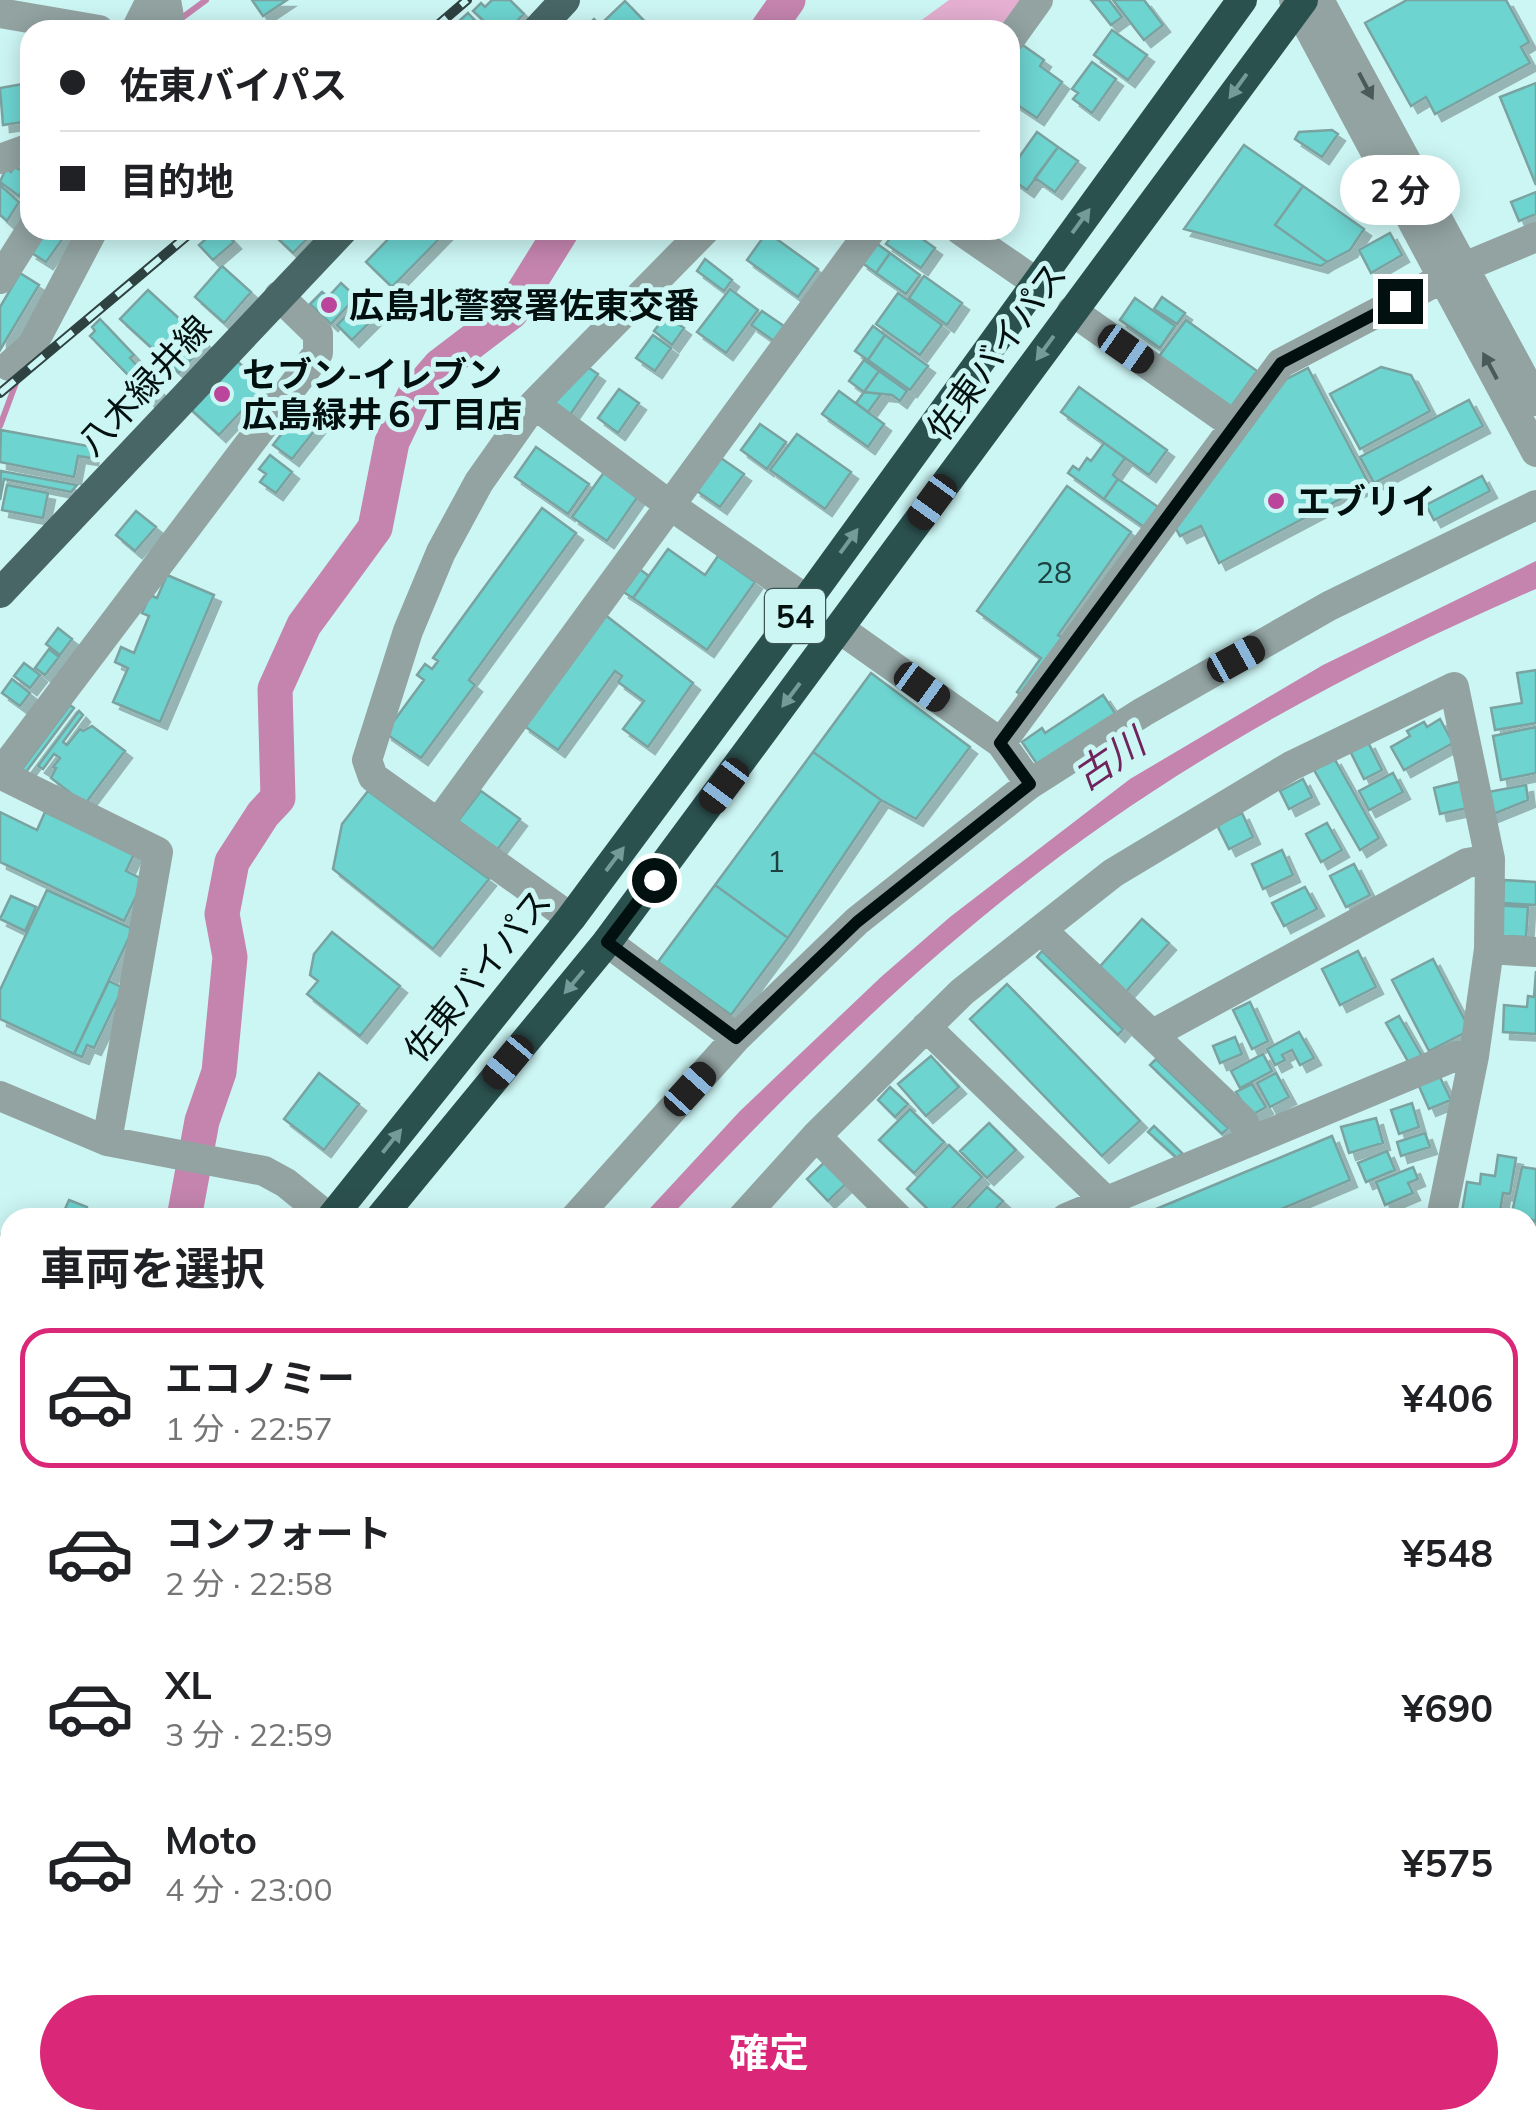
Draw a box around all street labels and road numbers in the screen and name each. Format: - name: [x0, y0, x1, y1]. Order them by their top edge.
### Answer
- street label: 佐東バイパス: [917, 253, 1075, 449]
- street label: 八木緑井線: [68, 306, 220, 464]
- road number: 54: [765, 589, 825, 643]
- street label: 佐東バイパス: [394, 880, 560, 1070]

